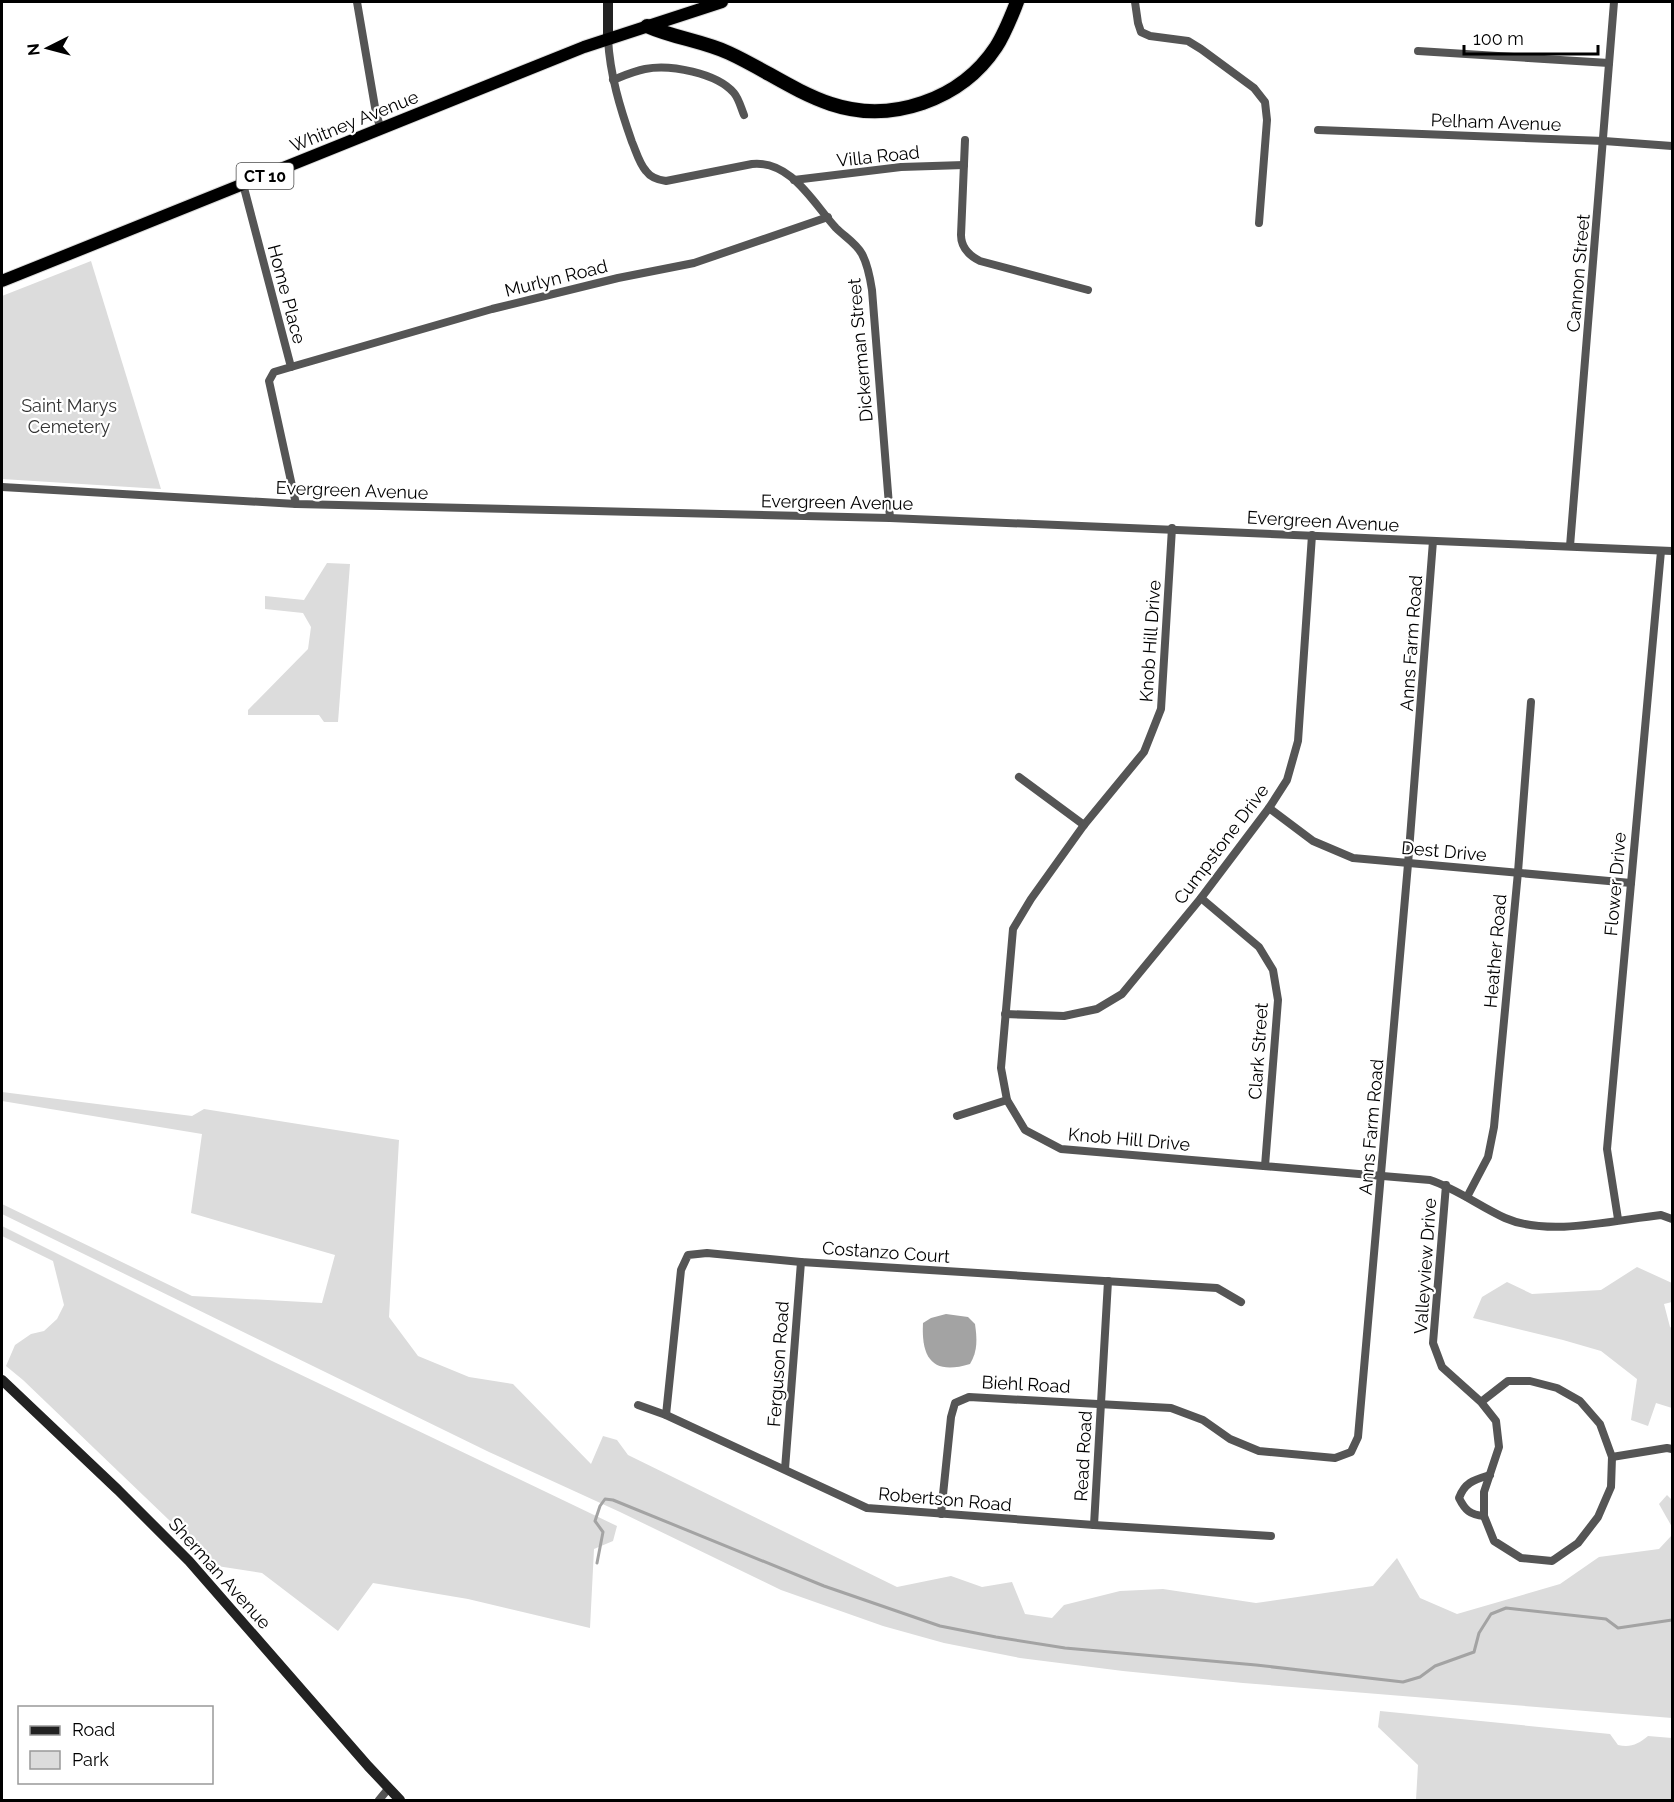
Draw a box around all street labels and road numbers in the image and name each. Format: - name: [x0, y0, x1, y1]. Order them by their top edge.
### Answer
- street label: Whitney Avenue: [287, 86, 422, 156]
- street label: Pelham Avenue: [1430, 109, 1562, 135]
- street label: Villa Road: [835, 141, 921, 171]
- road number: CT 10: [236, 163, 294, 189]
- street label: Cannon Street: [1562, 213, 1594, 333]
- street label: Home Place: [264, 242, 310, 346]
- street label: Murlyn Road: [502, 255, 610, 301]
- street label: Dickerman Street: [843, 277, 877, 423]
- street label: Evergreen Avenue: [275, 477, 429, 503]
- street label: Evergreen Avenue: [761, 490, 914, 514]
- street label: Evergreen Avenue: [1246, 507, 1400, 535]
- street label: Anns Farm Road: [1396, 574, 1426, 712]
- street label: Knob Hill Drive: [1135, 579, 1165, 703]
- street label: Cumpstone Drive: [1169, 780, 1273, 908]
- street label: Flower Drive: [1600, 831, 1630, 937]
- street label: Dest Drive: [1400, 837, 1488, 865]
- street label: Heather Road: [1480, 893, 1510, 1009]
- street label: Clark Street: [1244, 1002, 1272, 1100]
- street label: Anns Farm Road: [1355, 1058, 1387, 1196]
- street label: Knob Hill Drive: [1067, 1123, 1191, 1155]
- street label: Valleyview Drive: [1410, 1197, 1440, 1335]
- street label: Costanzo Court: [821, 1237, 951, 1267]
- street label: Ferguson Road: [763, 1300, 793, 1428]
- street label: Biehl Road: [981, 1371, 1071, 1397]
- street label: Read Road: [1070, 1410, 1096, 1502]
- street label: Robertson Road: [877, 1483, 1013, 1515]
- street label: Sherman Avenue: [165, 1513, 276, 1633]

